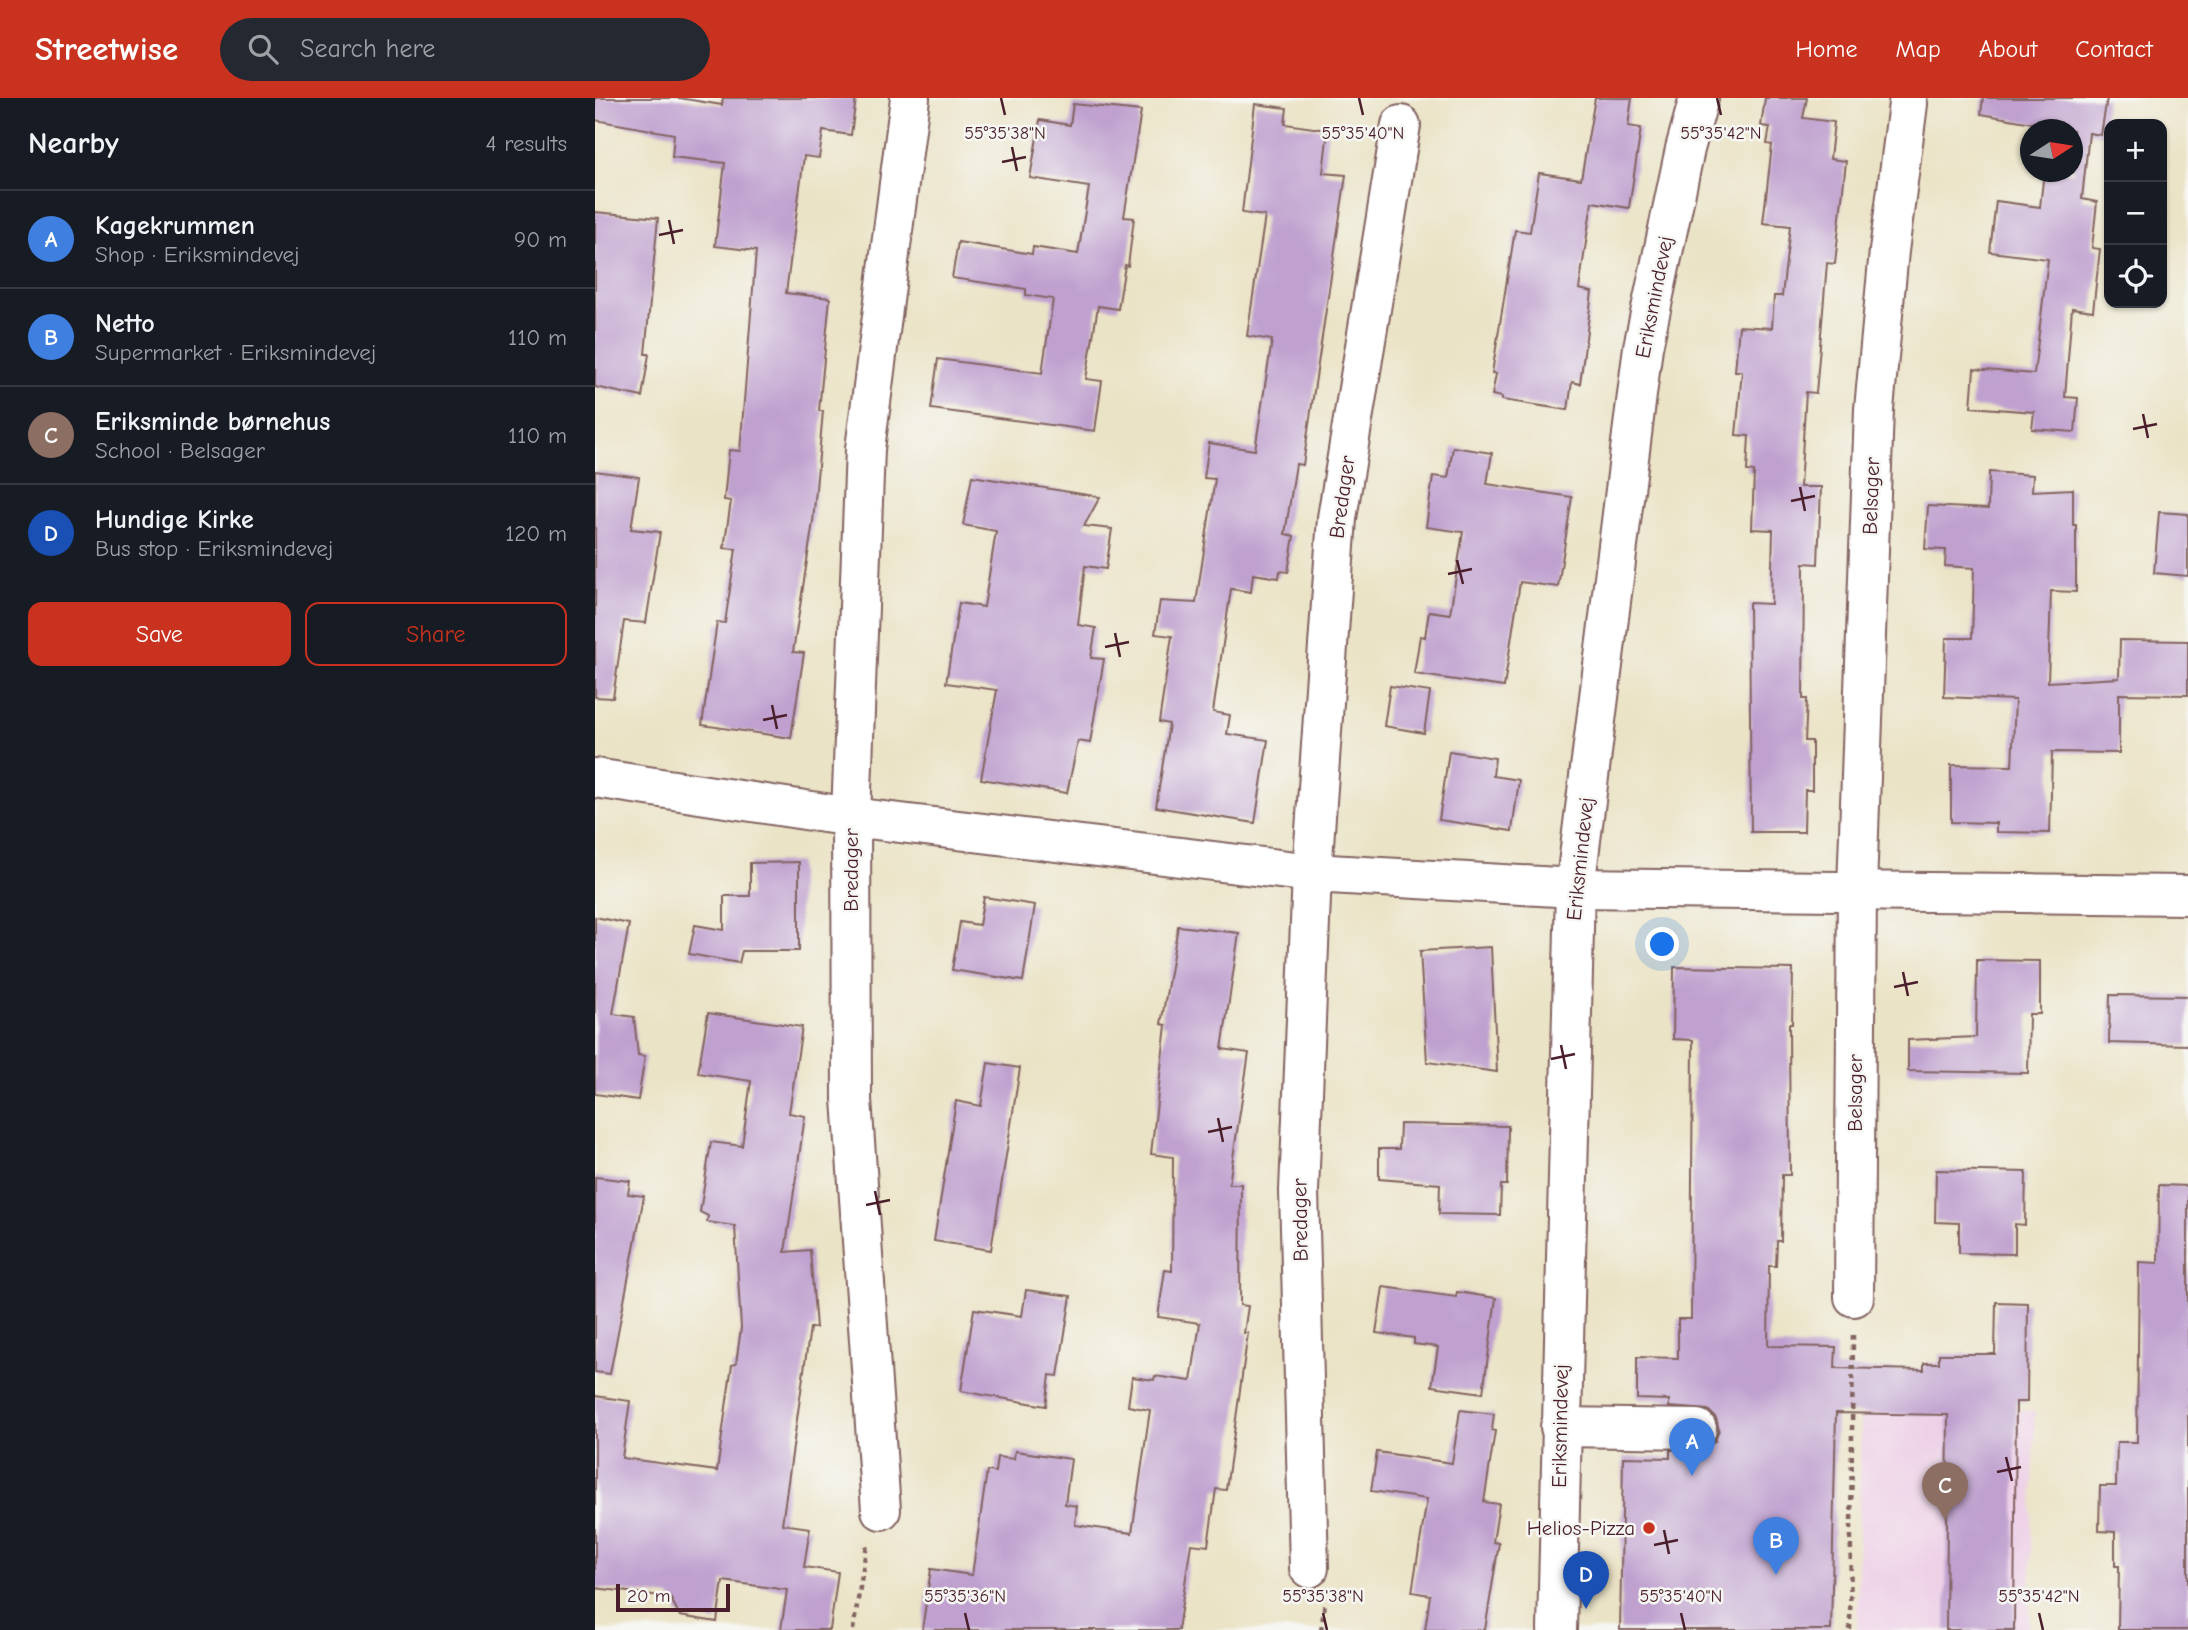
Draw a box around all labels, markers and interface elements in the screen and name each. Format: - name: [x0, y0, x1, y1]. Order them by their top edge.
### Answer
- search box: [220, 18, 710, 81]
- text: Streetwise: [35, 30, 178, 68]
- icon: search: [244, 30, 282, 68]
- text: Search here: [300, 34, 435, 64]
- text: Home: [1796, 35, 1857, 63]
- text: Map: [1895, 35, 1941, 63]
- text: About: [1979, 35, 2037, 63]
- text: Contact: [2075, 35, 2153, 63]
- north arrow: [2020, 119, 2083, 182]
- map controls: [2104, 119, 2167, 308]
- button: +: [2104, 119, 2167, 182]
- text: 55°35'38"N: [964, 123, 1046, 144]
- text: 55°35'40"N: [1322, 123, 1404, 144]
- text: 55°35'42"N: [1680, 123, 1762, 144]
- text: Nearby: [28, 126, 119, 161]
- text: 4 results: [485, 130, 567, 157]
- button: −: [2104, 182, 2167, 245]
- text: Kagekrummen: [95, 211, 255, 241]
- text: A: [45, 226, 57, 253]
- text: 90 m: [514, 226, 567, 253]
- street label: Eriksmindevej: [1630, 234, 1678, 360]
- text: Shop · Eriksmindevej: [95, 241, 300, 268]
- button: locate: [2104, 245, 2167, 308]
- text: Netto: [95, 309, 155, 339]
- text: B: [44, 324, 58, 351]
- text: 110 m: [508, 324, 567, 351]
- text: Supermarket · Eriksmindevej: [95, 339, 376, 366]
- text: Eriksminde børnehus: [95, 407, 330, 437]
- text: C: [44, 422, 58, 449]
- text: 110 m: [508, 422, 567, 449]
- text: School · Belsager: [95, 437, 265, 464]
- street label: Bredager: [1324, 453, 1360, 540]
- street label: Belsager: [1858, 456, 1884, 535]
- text: Hundige Kirke: [95, 505, 254, 535]
- text: D: [44, 520, 58, 547]
- text: 120 m: [505, 520, 567, 547]
- text: Bus stop · Eriksmindevej: [95, 535, 333, 562]
- button: Save: [28, 602, 291, 666]
- button: Share: [305, 602, 567, 666]
- street label: Eriksmindevej: [1562, 796, 1598, 922]
- street label: Bredager: [839, 828, 863, 912]
- your location: [1645, 927, 1679, 961]
- street label: Belsager: [1843, 1054, 1867, 1132]
- street label: Bredager: [1287, 1177, 1313, 1262]
- street label: Eriksmindevej: [1547, 1364, 1573, 1488]
- pin: A: [1669, 1418, 1715, 1476]
- pin: C: [1922, 1462, 1968, 1520]
- place label: Helios-Pizza: [1527, 1516, 1635, 1540]
- pin: B: [1753, 1517, 1799, 1575]
- marker: Helios-Pizza: [1641, 1520, 1657, 1536]
- pin: D: [1563, 1551, 1609, 1609]
- scale bar: [616, 1581, 730, 1613]
- text: 20 m: [627, 1585, 671, 1607]
- text: 55°35'36"N: [924, 1586, 1006, 1607]
- text: 55°35'38"N: [1282, 1586, 1364, 1607]
- text: 55°35'40"N: [1640, 1586, 1722, 1607]
- text: 55°35'42"N: [1998, 1586, 2080, 1607]

